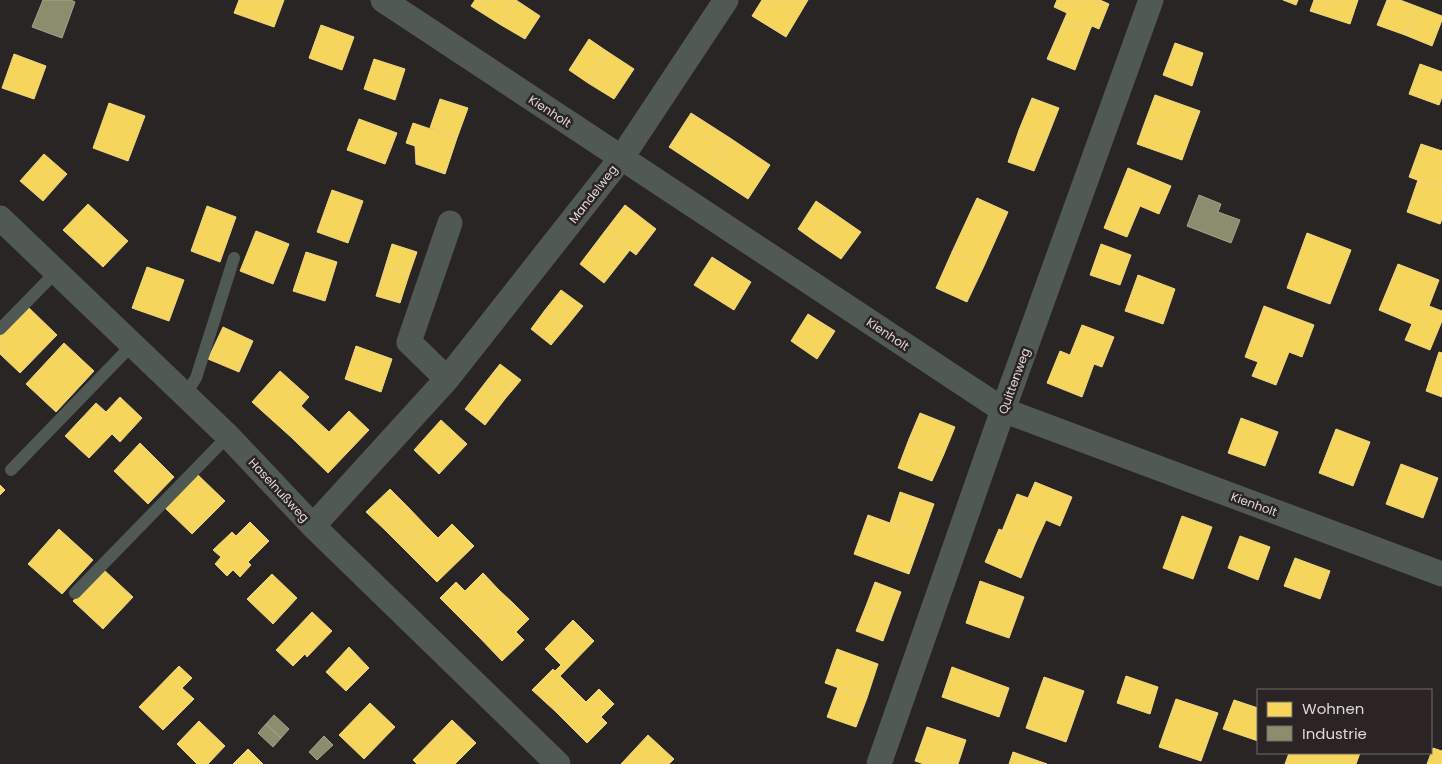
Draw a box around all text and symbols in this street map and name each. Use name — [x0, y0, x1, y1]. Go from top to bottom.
street label: Kienholt — [525, 91, 575, 131]
street label: Mandelweg — [565, 161, 621, 227]
street label: Kienholt — [863, 314, 913, 354]
street label: Quittenweg — [994, 346, 1034, 416]
street label: Haselnußweg — [245, 454, 313, 526]
street label: Kienholt — [1229, 488, 1279, 520]
legend — [1257, 689, 1432, 754]
text: Wohnen — [1302, 698, 1364, 719]
text: Industrie — [1302, 723, 1367, 744]

